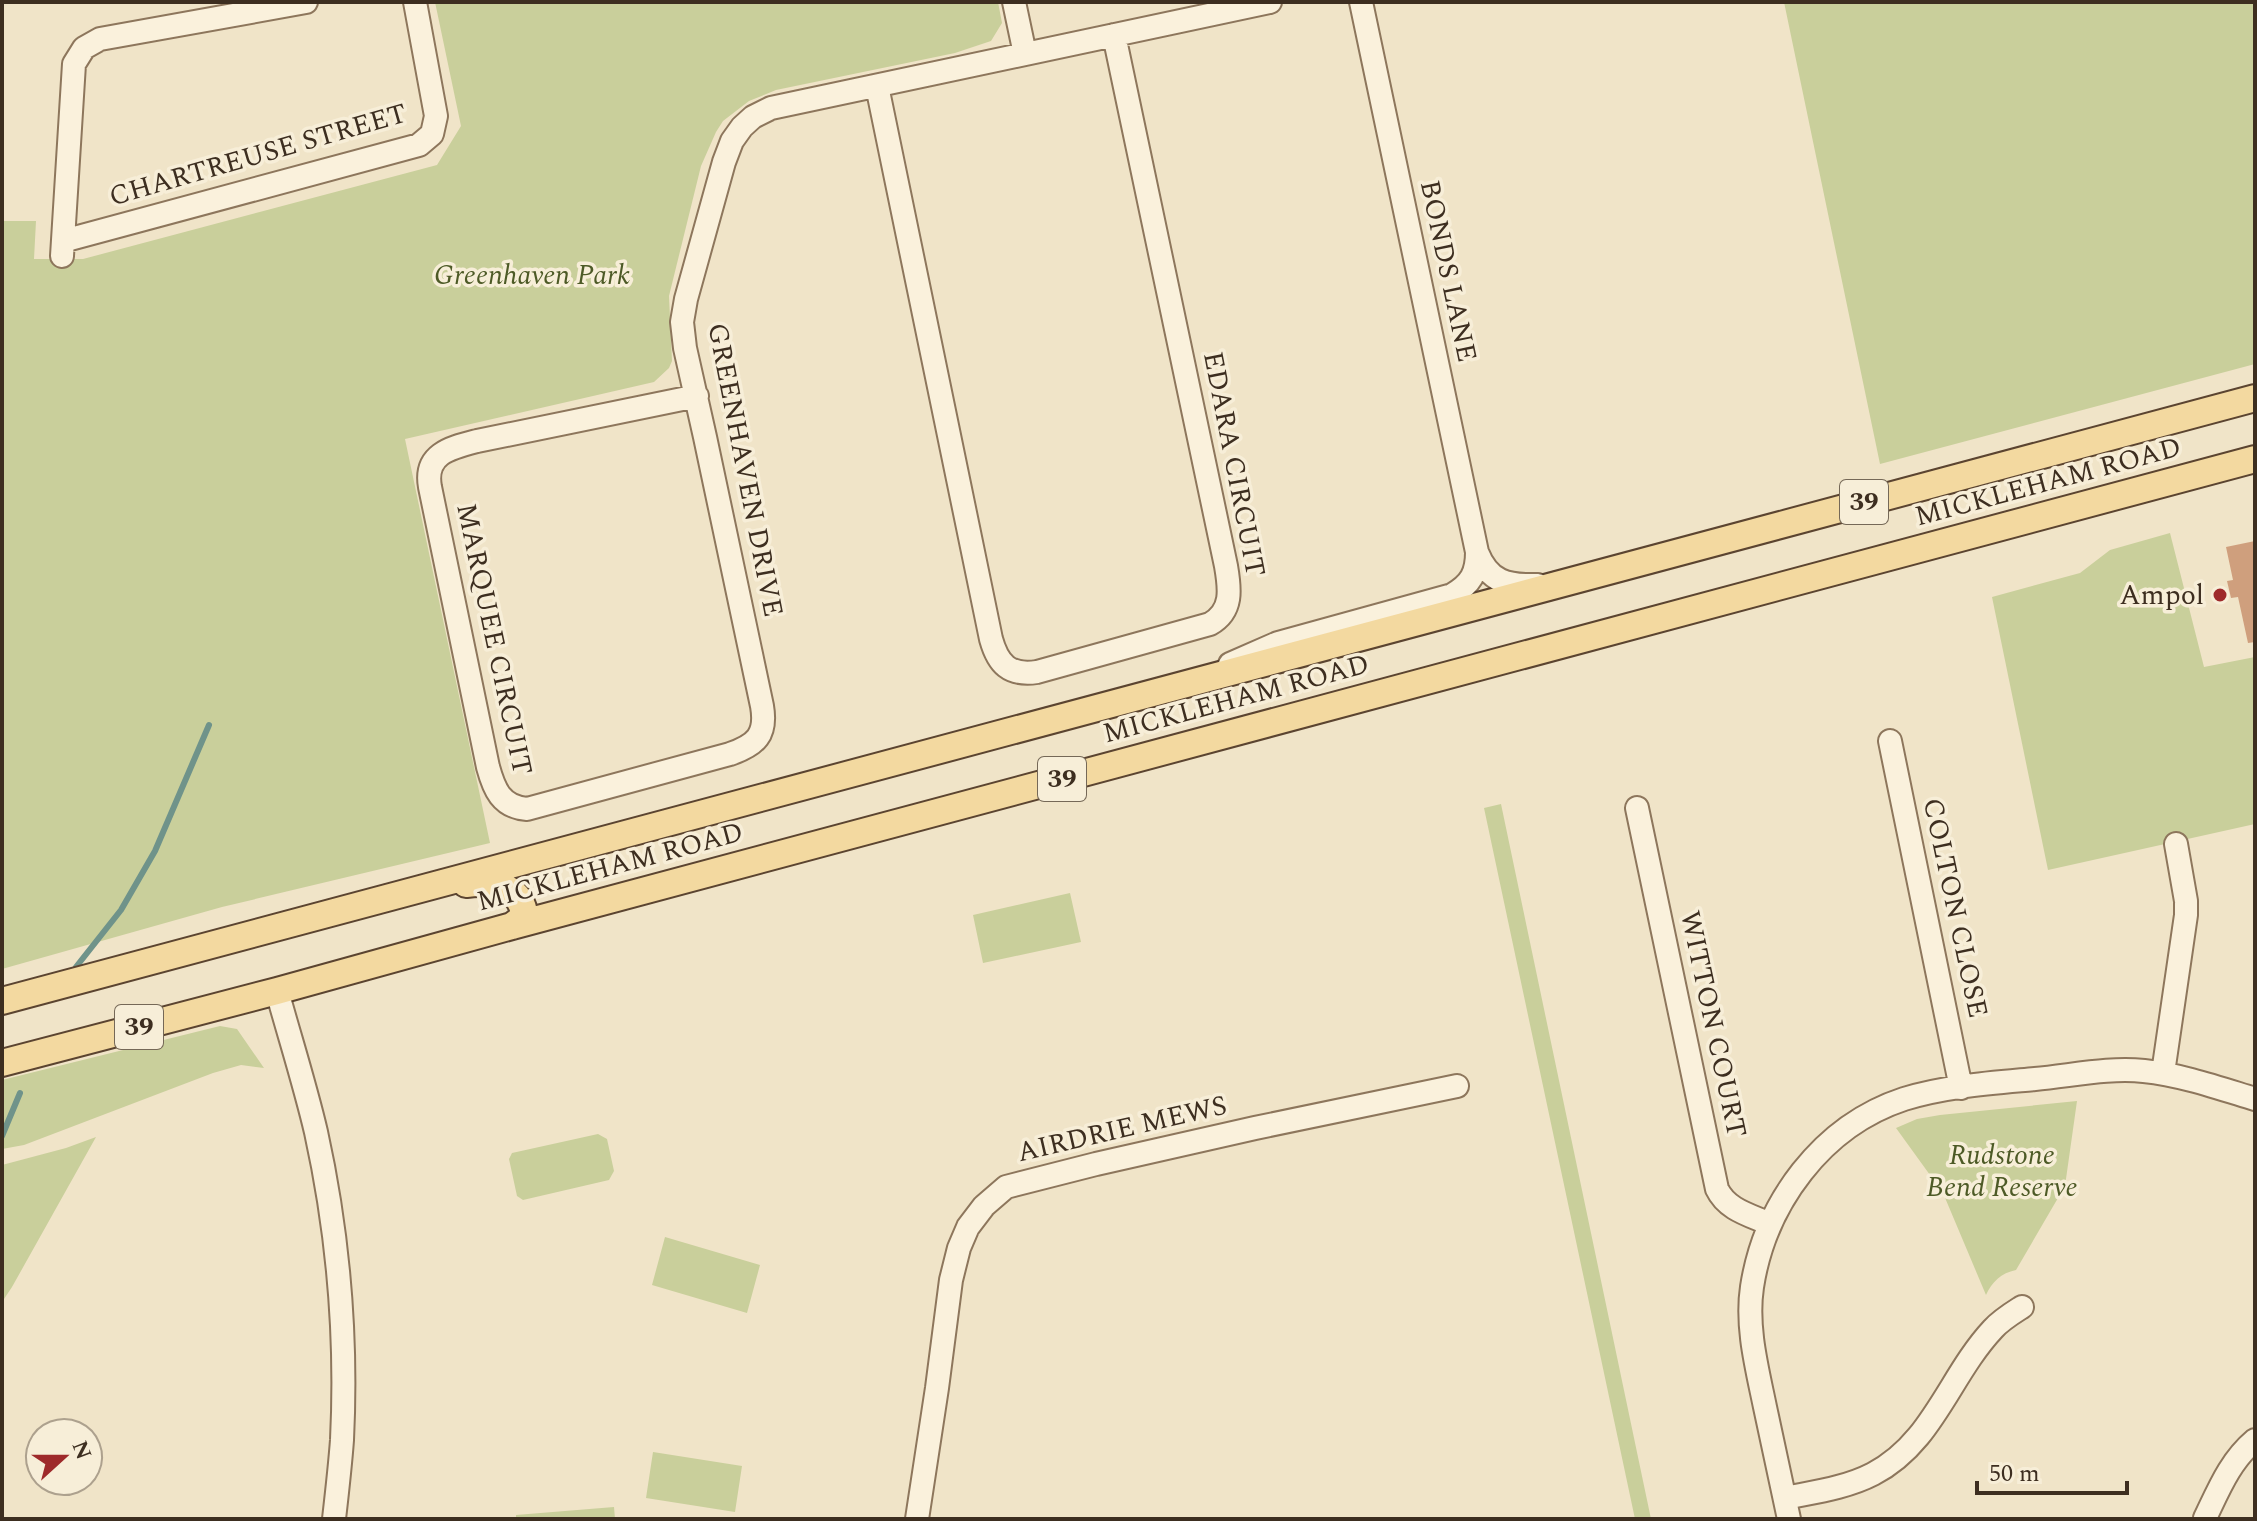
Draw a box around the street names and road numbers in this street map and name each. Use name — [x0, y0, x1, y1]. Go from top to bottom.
street label: CHARTREUSE STREET — [104, 92, 412, 218]
street label: BONDS LANE — [1408, 176, 1488, 366]
street label: GREENHAVEN DRIVE — [695, 319, 795, 621]
street label: EDARA CIRCUIT — [1191, 348, 1277, 580]
street label: MICKLEHAM ROAD — [1910, 426, 2186, 538]
road number: 39 — [1840, 480, 1888, 524]
street label: MARQUEE CIRCUIT — [444, 499, 544, 779]
street label: MICKLEHAM ROAD — [1098, 643, 1374, 755]
road number: 39 — [1038, 757, 1086, 801]
street label: COLTON CLOSE — [1911, 794, 1999, 1022]
street label: MICKLEHAM ROAD — [472, 811, 748, 923]
street label: WITTON COURT — [1668, 907, 1758, 1141]
road number: 39 — [115, 1005, 163, 1049]
street label: AIRDRIE MEWS — [1013, 1084, 1231, 1174]

